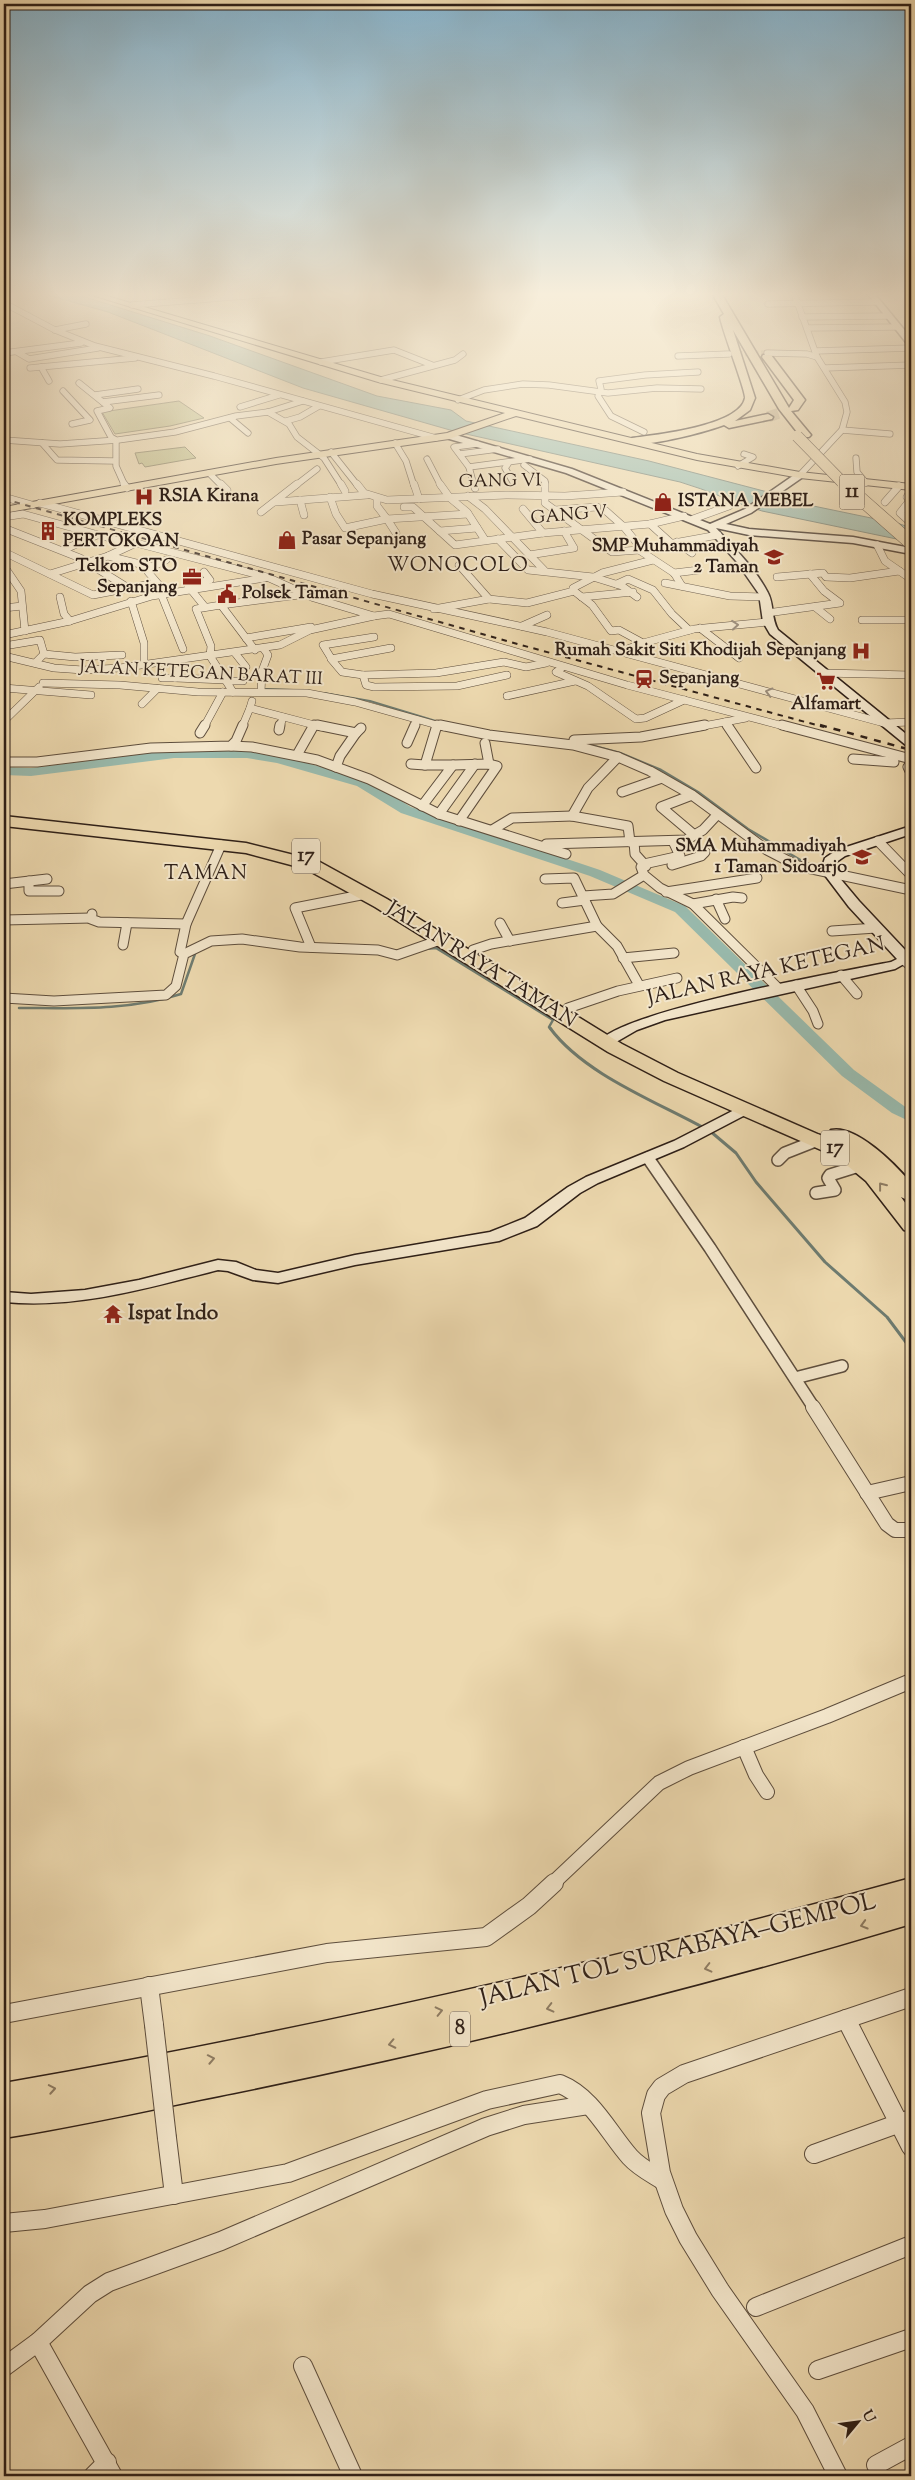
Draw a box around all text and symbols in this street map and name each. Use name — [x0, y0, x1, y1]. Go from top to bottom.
street label: GANG VI — [458, 468, 542, 496]
road number: 11 — [840, 474, 864, 510]
place label: RSIA Kirana — [159, 484, 259, 510]
hospital icon: RSIA Kirana — [133, 486, 155, 508]
place label: ISTANA MEBEL — [678, 489, 814, 515]
shop icon: ISTANA MEBEL — [652, 491, 674, 513]
street label: GANG V — [530, 500, 609, 532]
place label: KOMPLEKS PERTOKOAN — [63, 508, 180, 555]
building icon: KOMPLEKS PERTOKOAN — [37, 520, 59, 542]
place label: Pasar Sepanjang — [302, 527, 426, 553]
shop icon: Pasar Sepanjang — [276, 529, 298, 551]
place label: SMP Muhammadiyah 2 Taman — [592, 534, 759, 581]
school or university icon: SMP Muhammadiyah 2 Taman — [763, 546, 785, 568]
district label: WONOCOLO — [387, 552, 529, 581]
place label: Telkom STO Sepanjang — [76, 554, 177, 601]
office icon: Telkom STO Sepanjang — [181, 566, 203, 588]
place label: Polsek Taman — [242, 581, 349, 607]
public building icon: Polsek Taman — [216, 583, 238, 605]
one-way arrow — [732, 620, 740, 631]
place label: Rumah Sakit Siti Khodijah Sepanjang — [555, 638, 846, 664]
hospital icon: Rumah Sakit Siti Khodijah Sepanjang — [850, 640, 872, 662]
street label: JALAN KETEGAN BARAT III — [77, 655, 324, 693]
place label: Sepanjang — [659, 666, 739, 692]
station icon: Sepanjang — [633, 668, 655, 690]
supermarket icon: Alfamart — [815, 670, 837, 692]
one-way arrow — [765, 687, 774, 698]
place label: Alfamart — [791, 692, 862, 718]
place label: SMA Muhammadiyah 1 Taman Sidoarjo — [675, 834, 847, 881]
road number: 17 — [292, 838, 320, 874]
school or university icon: SMA Muhammadiyah 1 Taman Sidoarjo — [851, 846, 873, 868]
district label: TAMAN — [164, 860, 248, 889]
street label: JALAN RAYA TAMAN — [379, 894, 582, 1036]
street label: JALAN RAYA KETEGAN — [643, 930, 888, 1014]
road number: 17 — [821, 1130, 849, 1166]
one-way arrow — [880, 1183, 888, 1192]
place label: Ispat Indo — [128, 1299, 219, 1329]
temple icon: Ispat Indo — [102, 1303, 124, 1325]
street label: JALAN TOL SURABAYA–GEMPOL — [474, 1884, 880, 2018]
one-way arrow — [861, 1919, 869, 1929]
one-way arrow — [703, 1962, 712, 1973]
one-way arrow — [547, 2003, 555, 2013]
one-way arrow — [434, 2006, 443, 2017]
road number: 8 — [450, 2012, 470, 2046]
one-way arrow — [388, 2039, 396, 2049]
one-way arrow — [207, 2054, 216, 2065]
one-way arrow — [47, 2085, 56, 2095]
north arrow — [832, 2398, 882, 2448]
text: U — [856, 2407, 879, 2427]

